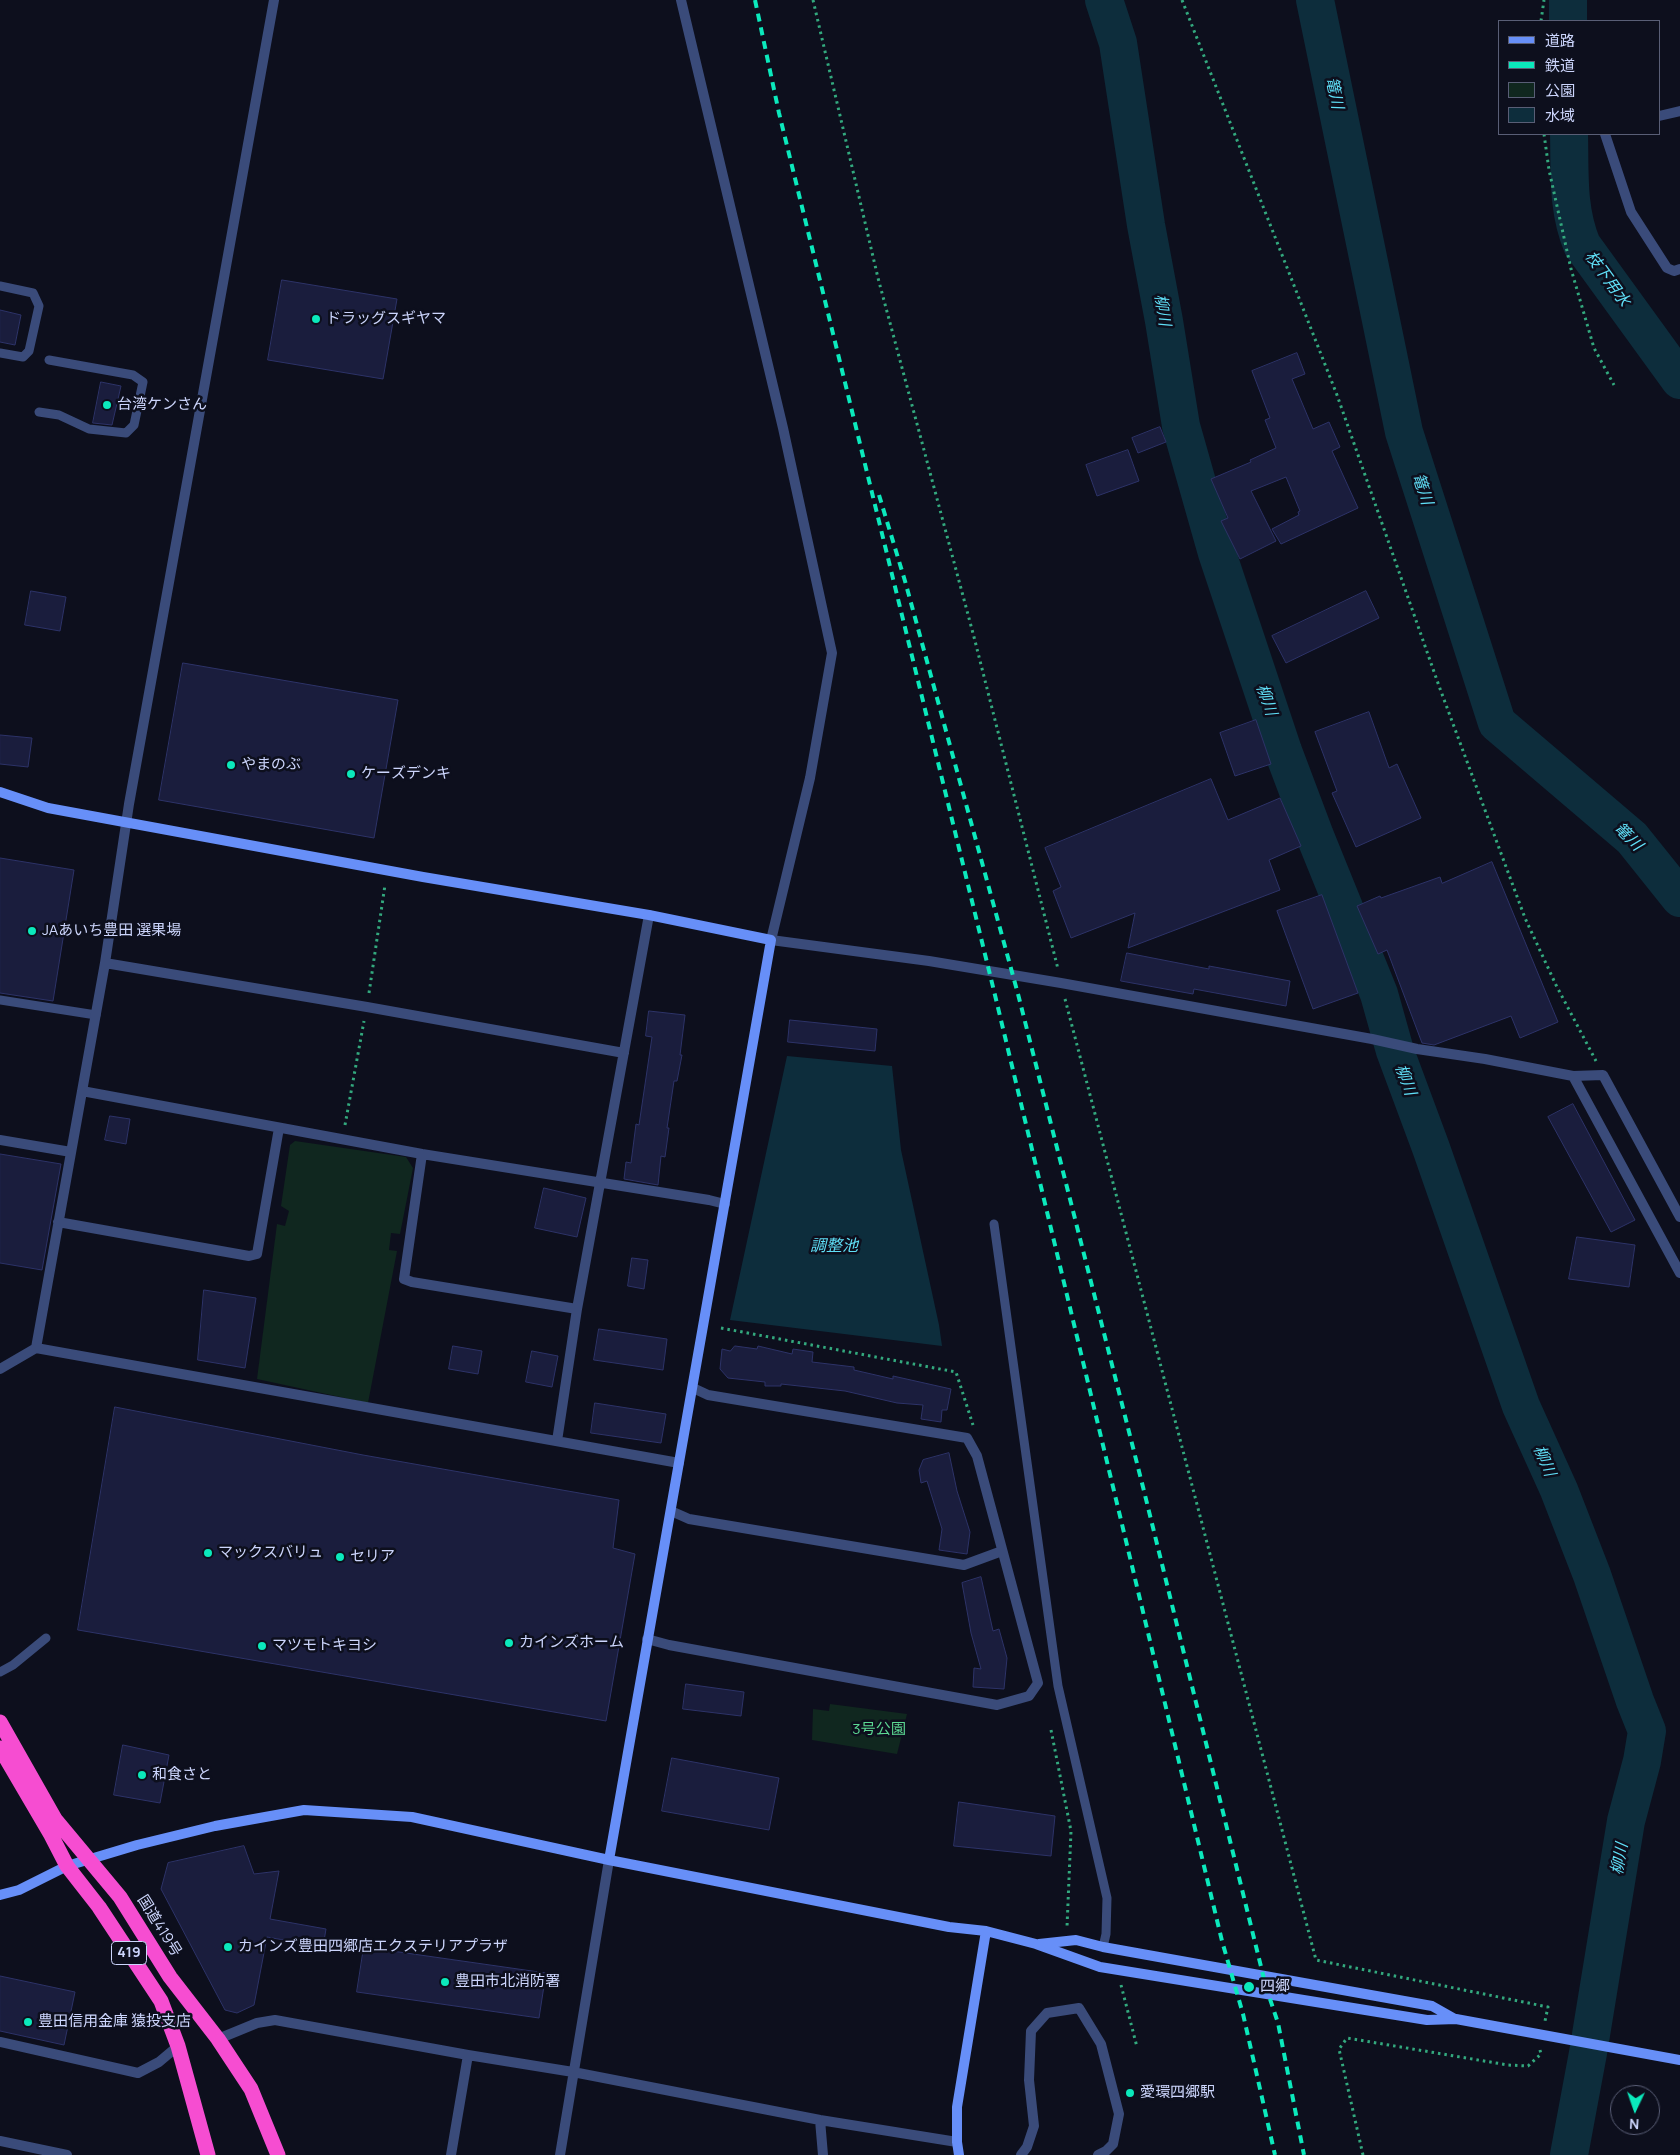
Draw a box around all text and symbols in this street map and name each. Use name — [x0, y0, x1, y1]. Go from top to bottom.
legend — [1498, 20, 1660, 135]
text: 道路 — [1545, 30, 1575, 51]
text: 鉄道 — [1545, 55, 1575, 76]
water label: 篭川 — [1321, 75, 1347, 111]
text: 公園 — [1545, 80, 1575, 101]
text: 水域 — [1545, 105, 1575, 126]
water label: 枝下用水 — [1580, 247, 1634, 311]
water label: 柳川 — [1150, 293, 1174, 327]
place label: ドラッグスギヤマ — [326, 310, 446, 328]
marker: ドラッグスギヤマ — [310, 313, 322, 325]
place label: 台湾ケンさん — [117, 396, 207, 414]
marker: 台湾ケンさん — [101, 399, 113, 411]
water label: 篭川 — [1408, 471, 1436, 507]
water label: 柳川 — [1252, 682, 1280, 718]
place label: やまのぶ — [241, 756, 301, 774]
marker: やまのぶ — [225, 759, 237, 771]
place label: ケーズデンキ — [361, 765, 451, 783]
marker: ケーズデンキ — [345, 768, 357, 780]
water label: 篭川 — [1610, 819, 1646, 855]
place label: JAあいち豊田 選果場 — [42, 922, 181, 940]
marker: JAあいち豊田 選果場 — [26, 925, 38, 937]
water label: 柳川 — [1391, 1062, 1419, 1098]
water label: 調整池 — [810, 1237, 858, 1257]
water label: 柳川 — [1529, 1443, 1559, 1479]
place label: マックスバリュ — [218, 1544, 323, 1562]
marker: マックスバリュ — [202, 1547, 214, 1559]
place label: セリア — [350, 1548, 395, 1566]
marker: セリア — [334, 1551, 346, 1563]
place label: カインズホーム — [519, 1634, 624, 1652]
place label: マツモトキヨシ — [272, 1637, 377, 1655]
marker: カインズホーム — [503, 1637, 515, 1649]
marker: マツモトキヨシ — [256, 1640, 268, 1652]
park label: 3号公園 — [852, 1721, 906, 1739]
place label: 和食さと — [152, 1766, 212, 1784]
marker: 和食さと — [136, 1769, 148, 1781]
water label: 柳川 — [1608, 1842, 1632, 1876]
street label: 国道419号 — [133, 1892, 185, 1960]
place label: カインズ豊田四郷店エクステリアプラザ — [238, 1938, 508, 1956]
marker: カインズ豊田四郷店エクステリアプラザ — [222, 1941, 234, 1953]
road number: 419 — [112, 1942, 146, 1965]
place label: 豊田市北消防署 — [455, 1973, 560, 1991]
marker: 豊田市北消防署 — [439, 1976, 451, 1988]
place label: 四郷 — [1260, 1978, 1290, 1996]
marker: 四郷 — [1242, 1980, 1256, 1994]
place label: 豊田信用金庫 猿投支店 — [38, 2013, 191, 2031]
marker: 豊田信用金庫 猿投支店 — [22, 2016, 34, 2028]
place label: 愛環四郷駅 — [1140, 2084, 1215, 2102]
north arrow — [1610, 2085, 1660, 2135]
marker: 愛環四郷駅 — [1124, 2087, 1136, 2099]
text: N — [1629, 2115, 1640, 2134]

